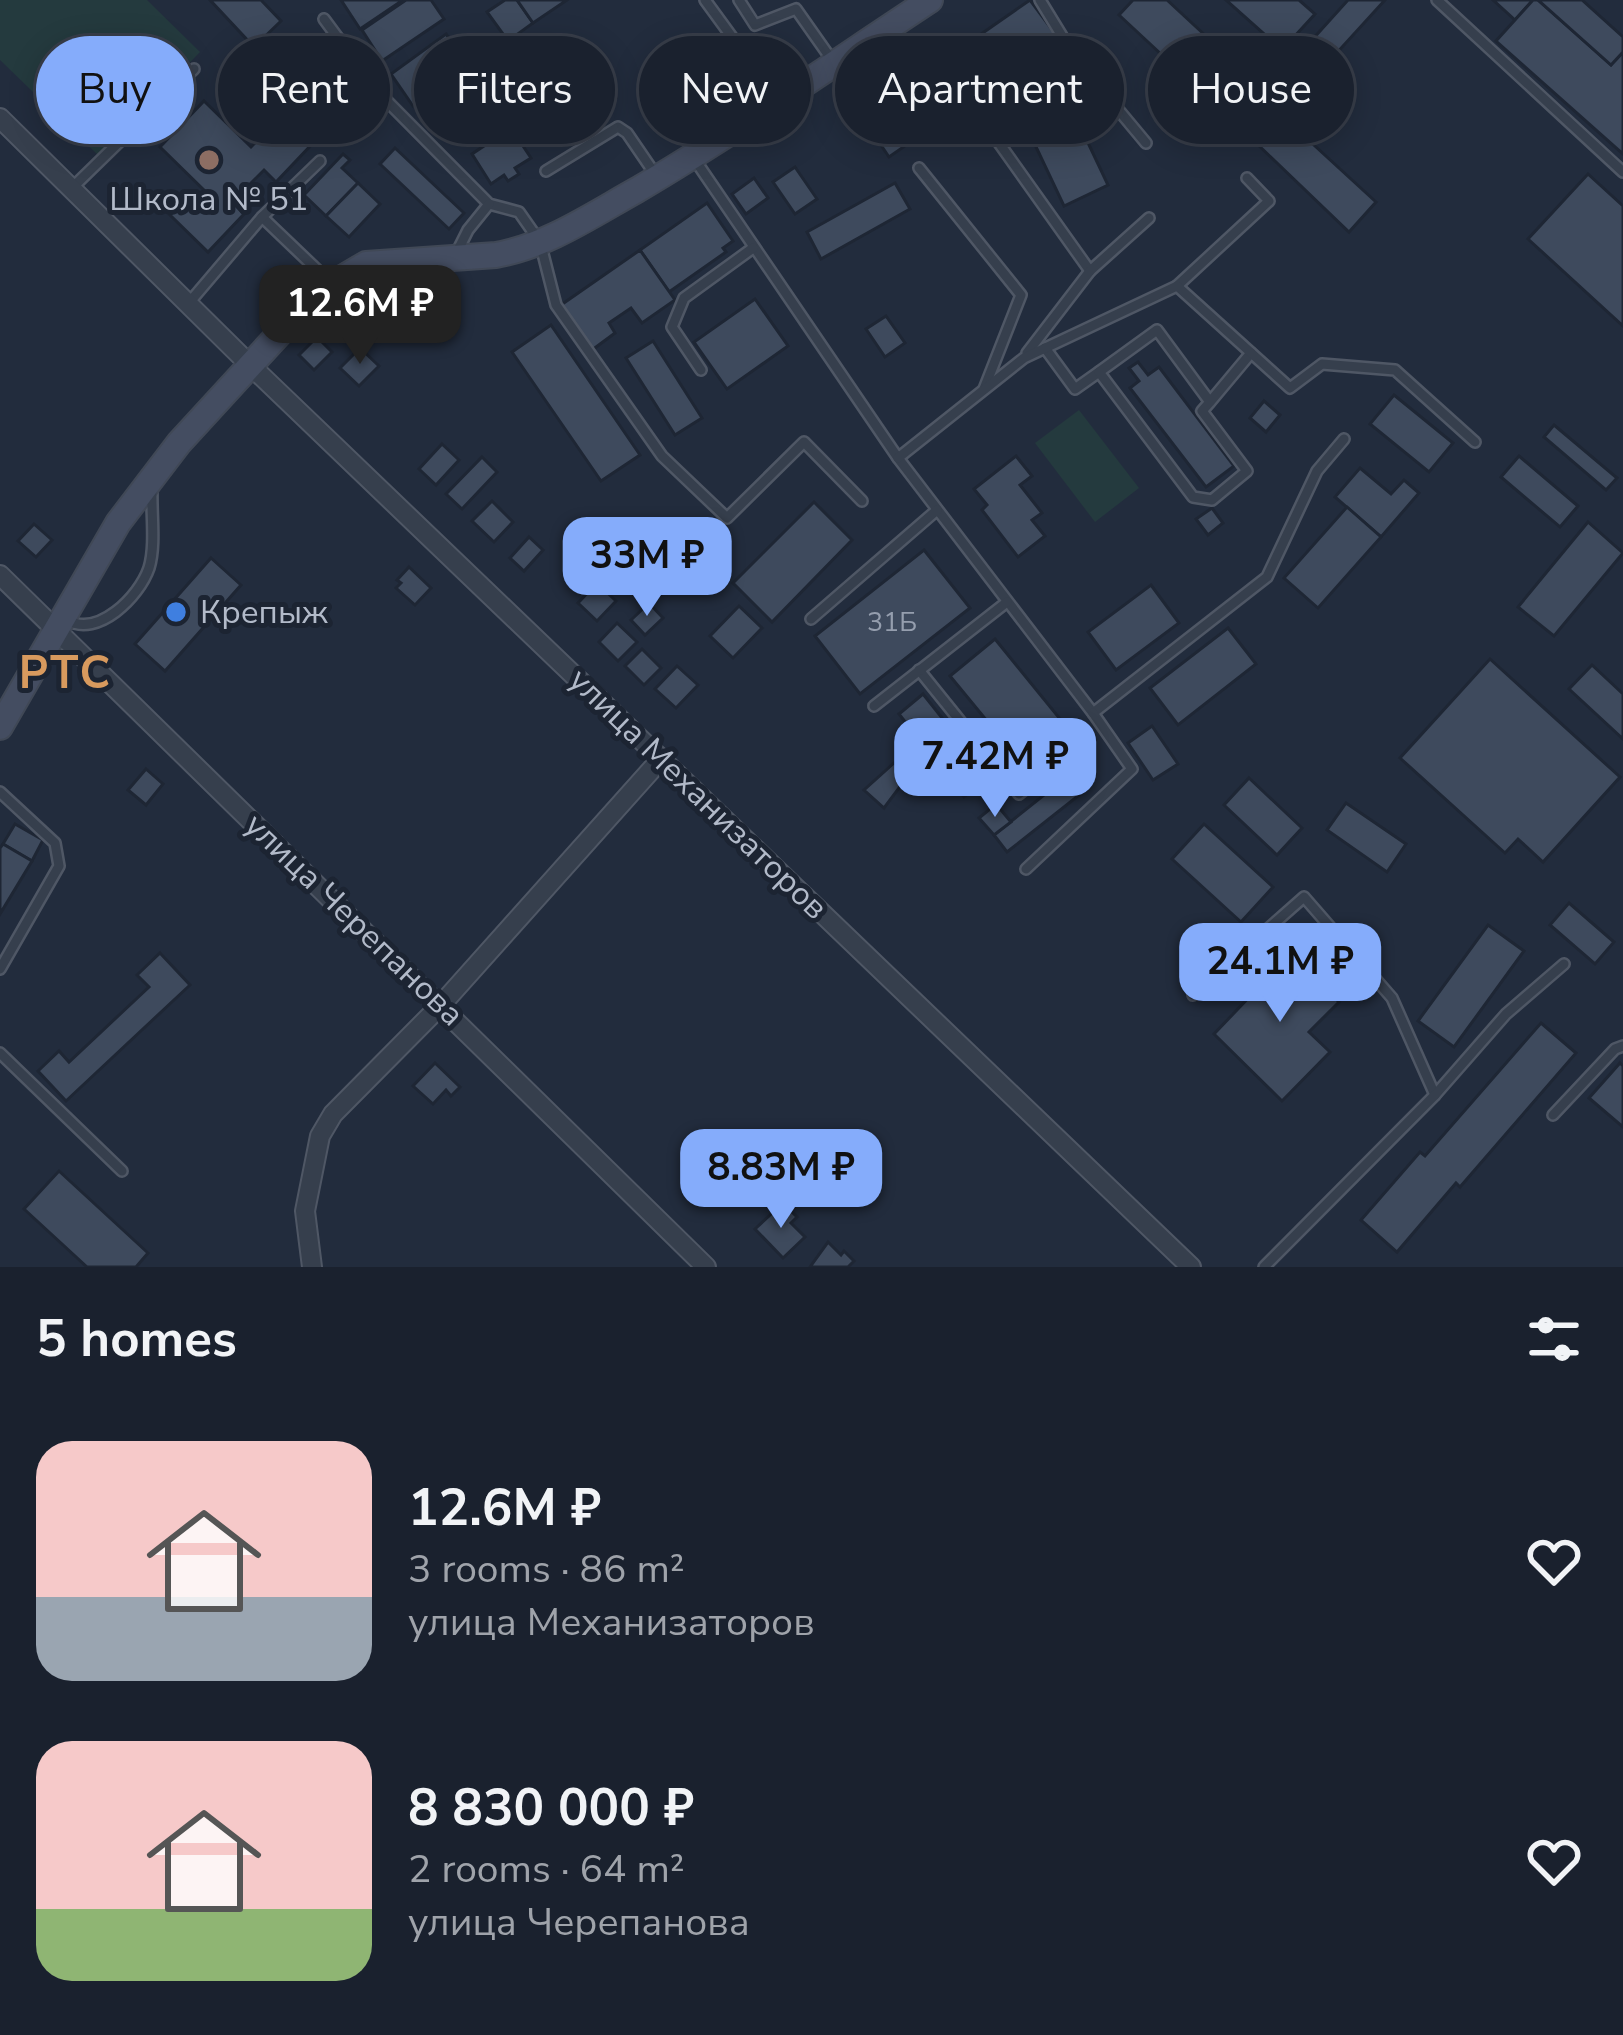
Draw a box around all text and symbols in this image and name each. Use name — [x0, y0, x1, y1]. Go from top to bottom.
chip: Buy — [36, 36, 194, 144]
chip: Rent — [218, 36, 390, 144]
chip: Filters — [414, 36, 615, 144]
chip: New — [639, 36, 811, 144]
chip: Apartment — [835, 36, 1124, 144]
chip: House — [1148, 36, 1354, 144]
marker: Школа № 51 — [196, 147, 222, 173]
place label: Школа № 51 — [109, 177, 309, 222]
pin: 12.6M ₽ — [249, 265, 471, 367]
text: 12.6M ₽ — [286, 277, 434, 330]
pin: 33M ₽ — [563, 517, 731, 619]
text: 33M ₽ — [590, 529, 704, 582]
place label: Крепыж — [200, 590, 328, 635]
marker: Крепыж — [163, 599, 189, 625]
house number: 31Б — [867, 604, 917, 641]
district label: РТС — [19, 643, 113, 704]
street label: улица Механизаторов — [559, 658, 837, 930]
pin: 7.42M ₽ — [884, 718, 1106, 820]
text: 7.42M ₽ — [921, 730, 1069, 783]
street label: улица Черепанова — [234, 803, 474, 1037]
pin: 24.1M ₽ — [1169, 923, 1391, 1025]
text: 24.1M ₽ — [1206, 935, 1354, 988]
pin: 8.83M ₽ — [670, 1129, 892, 1231]
text: 8.83M ₽ — [707, 1141, 855, 1194]
text: 5 homes — [36, 1304, 237, 1374]
icon: filters — [1521, 1306, 1587, 1372]
text: 12.6M ₽ — [408, 1473, 601, 1543]
icon: home — [132, 1489, 276, 1633]
icon: heart — [1521, 1528, 1587, 1594]
text: 3 rooms · 86 m² — [408, 1543, 685, 1596]
text: улица Механизаторов — [408, 1596, 815, 1649]
text: 8 830 000 ₽ — [408, 1773, 694, 1843]
icon: home — [132, 1789, 276, 1933]
icon: heart — [1521, 1828, 1587, 1894]
text: 2 rooms · 64 m² — [408, 1843, 685, 1896]
text: улица Черепанова — [408, 1896, 750, 1949]

